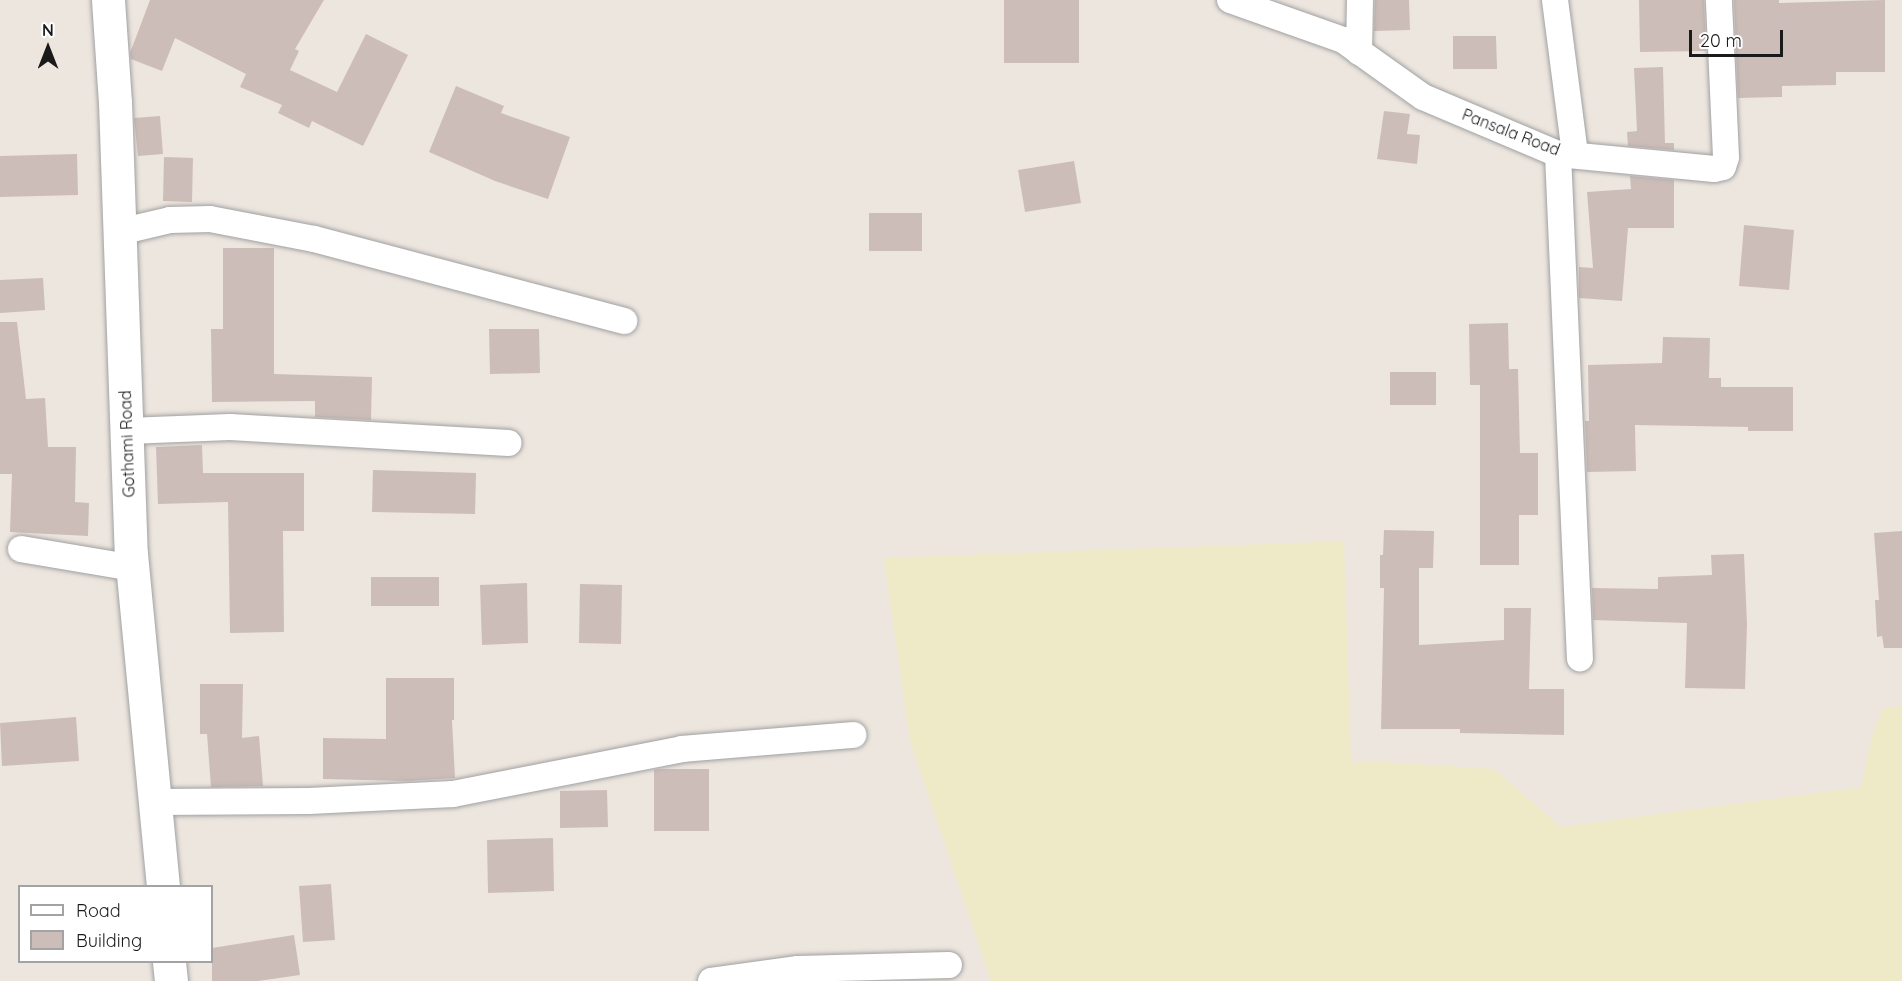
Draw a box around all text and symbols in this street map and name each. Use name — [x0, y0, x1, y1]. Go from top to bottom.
north arrow — [18, 18, 78, 78]
scale bar — [1692, 18, 1786, 56]
text: N — [42, 20, 54, 40]
text: 20 m — [1700, 29, 1742, 52]
street label: Pansala Road — [1459, 105, 1563, 159]
street label: Gothami Road — [116, 390, 138, 498]
legend — [18, 885, 213, 963]
text: Road — [76, 899, 121, 922]
text: Building — [76, 929, 142, 952]

